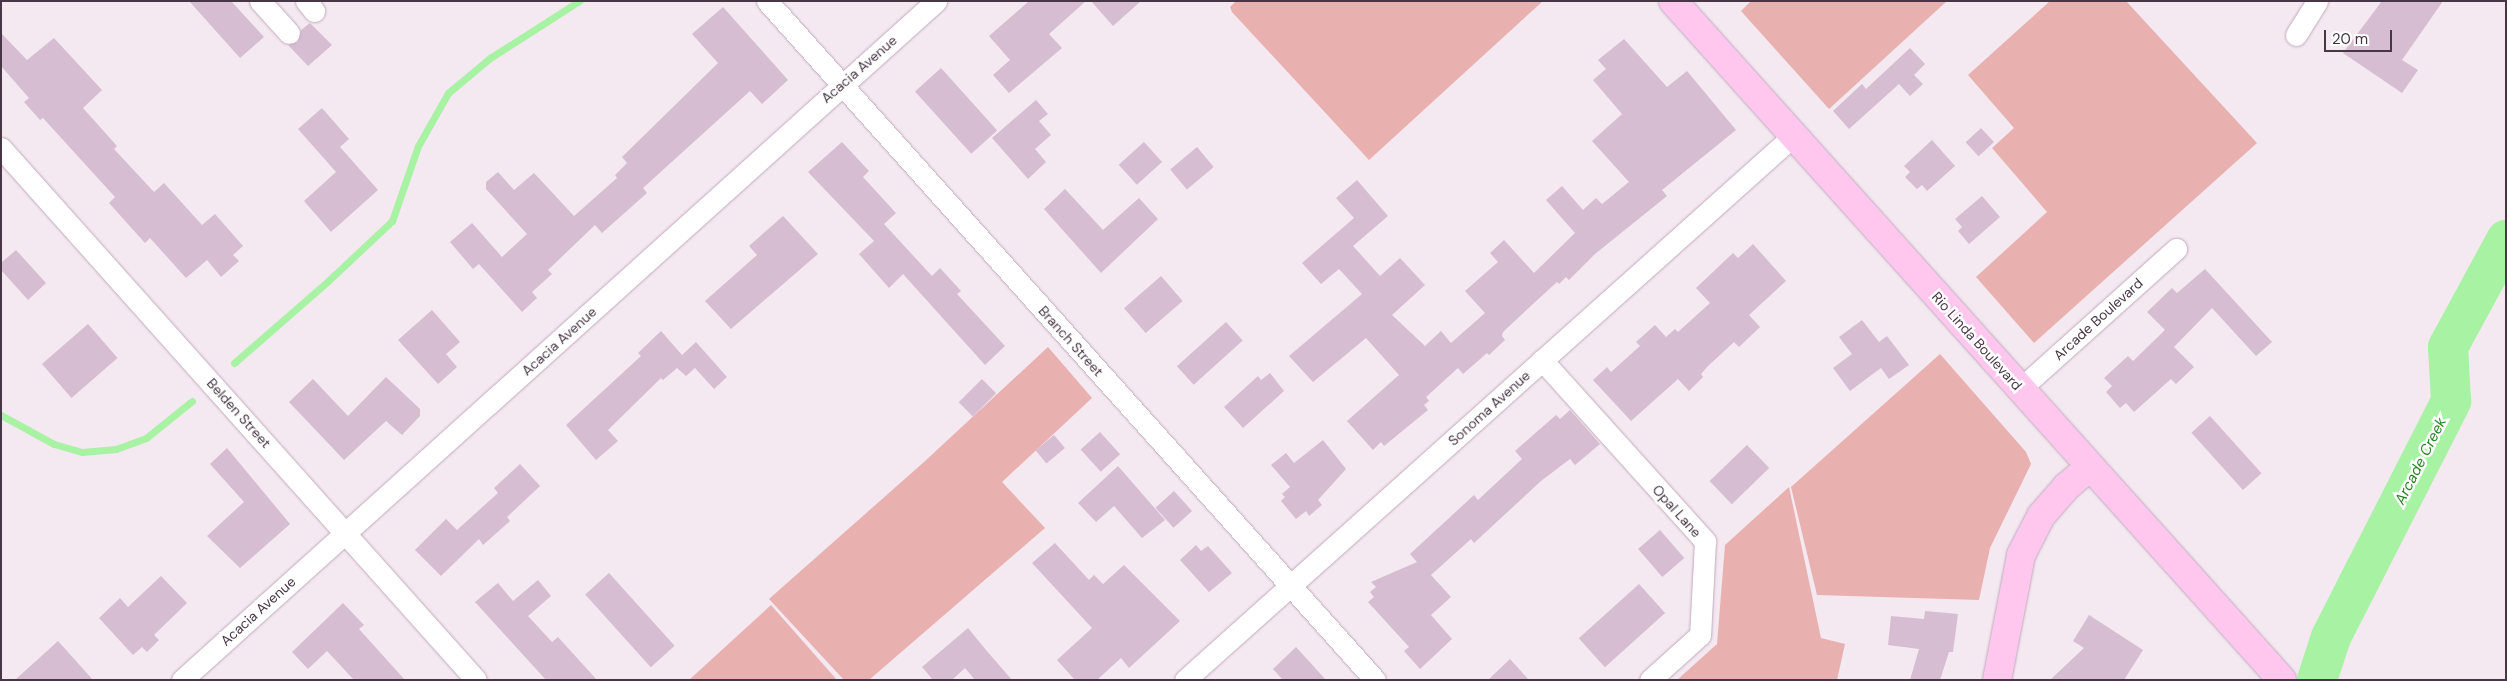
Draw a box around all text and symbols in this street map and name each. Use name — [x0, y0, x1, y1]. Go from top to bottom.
scale bar — [2327, 20, 2394, 52]
text: 20 m — [2332, 29, 2368, 49]
street label: Acacia Avenue — [818, 32, 900, 106]
street label: Arcade Boulevard — [2050, 275, 2146, 363]
street label: Rio Linda Boulevard — [1928, 288, 2026, 394]
street label: Branch Street — [1035, 302, 1107, 380]
street label: Acacia Avenue — [518, 303, 600, 379]
street label: Sonoma Avenue — [1445, 367, 1533, 449]
street label: Belden Street — [203, 375, 275, 451]
water label: Arcade Creek — [2391, 414, 2451, 508]
street label: Opal Lane — [1649, 481, 1705, 541]
street label: Acacia Avenue — [217, 573, 299, 649]

